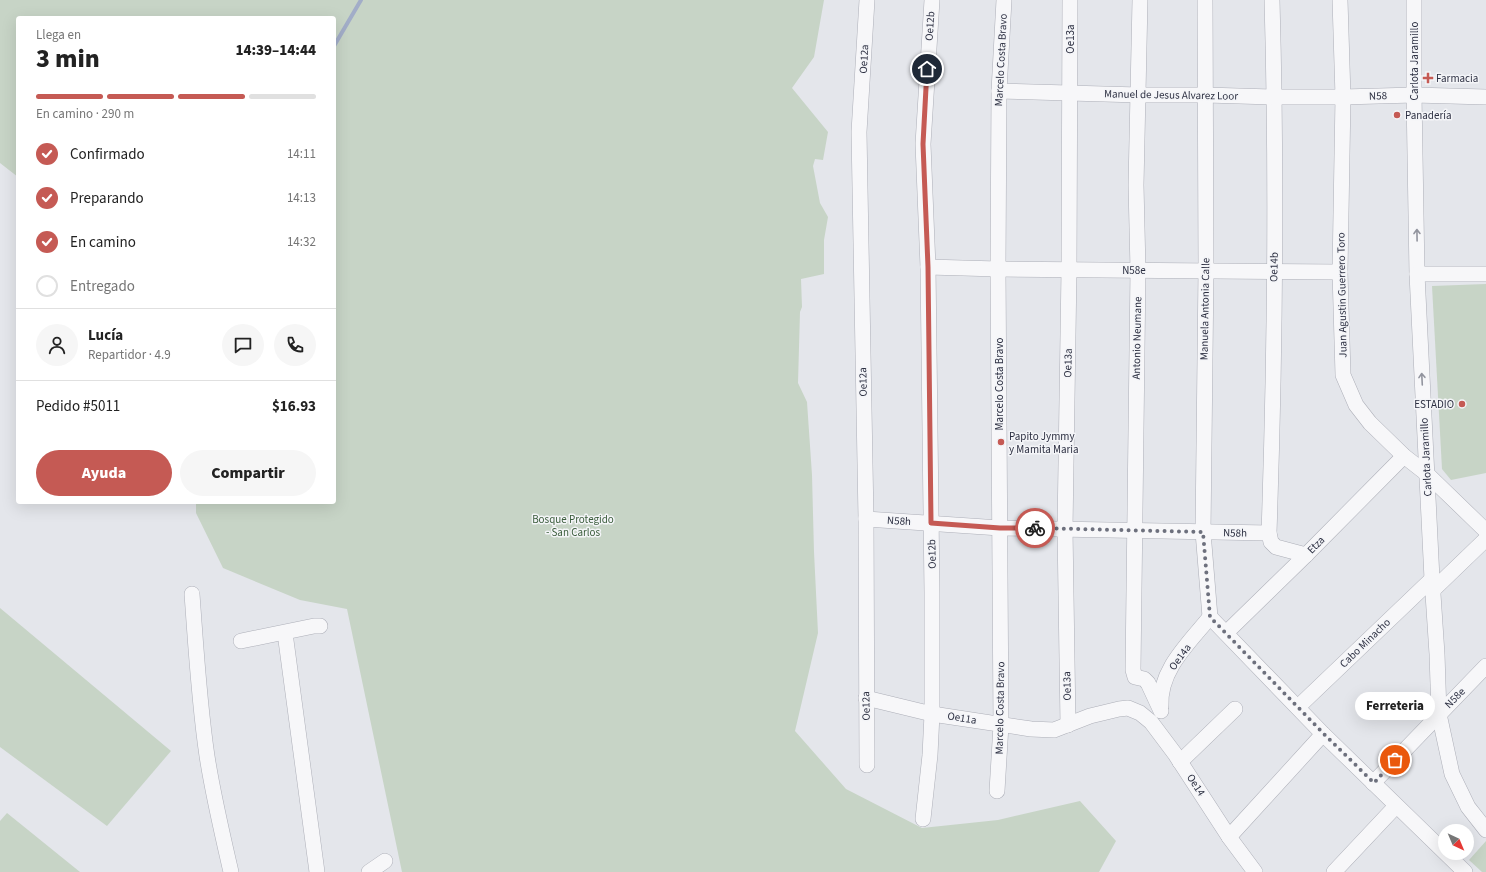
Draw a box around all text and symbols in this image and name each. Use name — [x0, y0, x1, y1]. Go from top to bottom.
street label: Oe12b — [921, 11, 939, 41]
street label: Marcelo Costa Bravo — [991, 13, 1011, 107]
street label: Carlota Jaramillo — [1407, 22, 1422, 100]
street label: Oe13a — [1063, 24, 1078, 54]
text: Llega en — [36, 26, 81, 44]
text: 3 min — [36, 40, 100, 77]
text: 14:39–14:44 — [235, 40, 316, 61]
street label: Oe12a — [856, 44, 872, 74]
pin — [910, 52, 944, 86]
icon: home — [916, 58, 938, 80]
place label: Farmacia — [1436, 71, 1478, 86]
marker: Farmacia — [1423, 73, 1433, 83]
street label: Manuel de Jesus Alvarez Loor — [1104, 86, 1238, 104]
street label: N58 — [1369, 88, 1388, 104]
text: En camino · 290 m — [36, 105, 134, 123]
place label: Panadería — [1405, 108, 1452, 123]
marker: Panadería — [1392, 110, 1402, 120]
icon: check — [36, 143, 58, 165]
text: Confirmado — [70, 144, 145, 165]
text: 14:11 — [287, 145, 316, 163]
icon: check — [36, 187, 58, 209]
text: Preparando — [70, 188, 144, 209]
text: 14:13 — [287, 189, 316, 207]
one-way arrow — [1413, 229, 1420, 242]
icon: check — [36, 231, 58, 253]
text: En camino — [70, 232, 136, 253]
street label: Juan Agustin Guerrero Toro — [1333, 232, 1351, 358]
text: 14:32 — [287, 233, 316, 251]
street label: Oe14b — [1266, 252, 1282, 282]
street label: Manuela Antonia Calle — [1197, 257, 1213, 360]
street label: N58e — [1122, 263, 1146, 278]
text: Entregado — [70, 276, 135, 297]
street label: Antonio Neumane — [1129, 296, 1145, 380]
button: person — [36, 324, 78, 366]
button: chat — [222, 324, 264, 366]
button: phone — [274, 324, 316, 366]
text: Lucía — [88, 325, 123, 346]
street label: Marcelo Costa Bravo — [992, 338, 1007, 430]
text: Repartidor · 4.9 — [88, 346, 171, 364]
street label: Oe13a — [1060, 348, 1076, 378]
street label: Oe12a — [855, 367, 871, 397]
one-way arrow — [1419, 373, 1426, 386]
text: Pedido #5011 — [36, 396, 120, 417]
text: $16.93 — [272, 396, 316, 417]
place label: ESTADIO — [1414, 397, 1454, 412]
marker: ESTADIO — [1457, 399, 1467, 409]
street label: Carlota Jaramillo — [1416, 417, 1436, 497]
place label: Papito Jymmy y Mamita Maria — [1009, 429, 1079, 457]
marker: Papito Jymmy y Mamita Maria — [996, 437, 1006, 447]
button: Ayuda — [36, 450, 172, 496]
button: Compartir — [180, 450, 316, 496]
courier — [1015, 508, 1055, 548]
park label: Bosque Protegido - San Carlos — [532, 512, 614, 540]
street label: N58h — [887, 513, 911, 529]
icon: bike — [1024, 517, 1046, 539]
street label: N58h — [1223, 525, 1247, 541]
street label: Etza — [1304, 533, 1328, 557]
street label: Oe12b — [924, 539, 940, 569]
street label: Cabo Minacho — [1336, 615, 1394, 671]
street label: Oe14a — [1165, 641, 1195, 673]
street label: Marcelo Costa Bravo — [992, 661, 1008, 755]
street label: Oe13a — [1059, 671, 1075, 701]
street label: N58e — [1441, 684, 1469, 712]
street label: Oe12a — [858, 691, 874, 721]
callout: Ferreteria — [1355, 692, 1435, 720]
text: Ferreteria — [1366, 697, 1424, 715]
street label: Oe11a — [946, 708, 978, 728]
pin — [1378, 743, 1412, 777]
icon: bag — [1384, 749, 1406, 771]
street label: Oe14 — [1183, 771, 1209, 799]
north arrow — [1438, 824, 1474, 860]
map controls — [1438, 824, 1474, 860]

